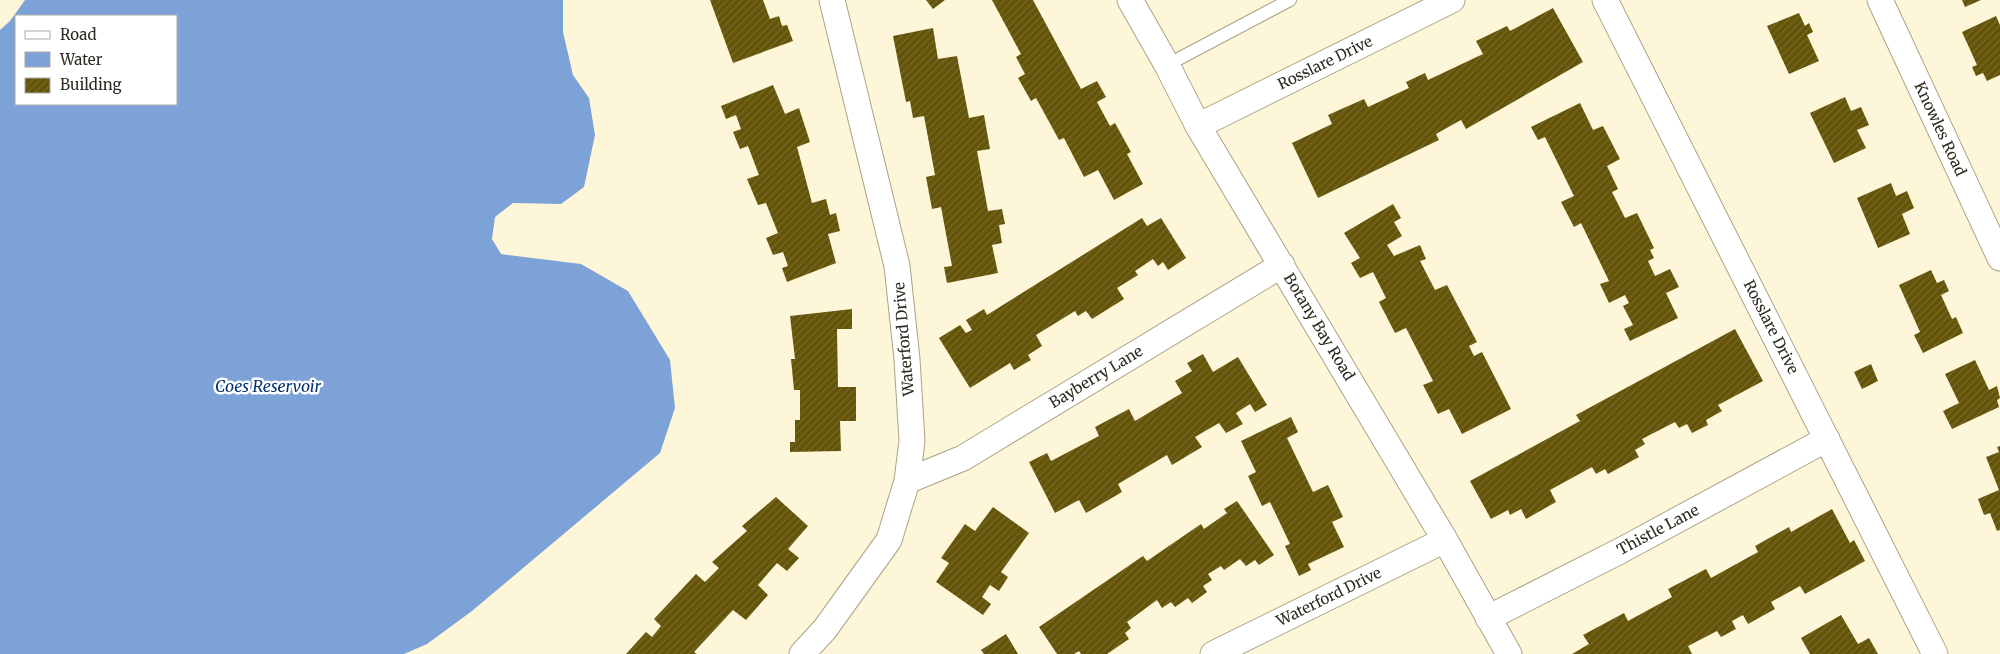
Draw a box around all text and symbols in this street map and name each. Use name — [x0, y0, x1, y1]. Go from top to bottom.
legend — [15, 15, 178, 105]
text: Road — [60, 25, 96, 44]
street label: Rosslare Drive — [1274, 31, 1375, 94]
text: Water — [59, 50, 103, 69]
text: Building — [60, 75, 122, 94]
street label: Knowles Road — [1910, 79, 1971, 179]
street label: Botany Bay Road — [1280, 270, 1359, 384]
street label: Rosslare Drive — [1740, 277, 1803, 377]
street label: Waterford Drive — [889, 281, 918, 398]
street label: Bayberry Lane — [1046, 341, 1146, 412]
water label: Coes Reservoir — [215, 376, 321, 396]
street label: Thistle Lane — [1614, 500, 1702, 559]
street label: Waterford Drive — [1272, 563, 1384, 631]

